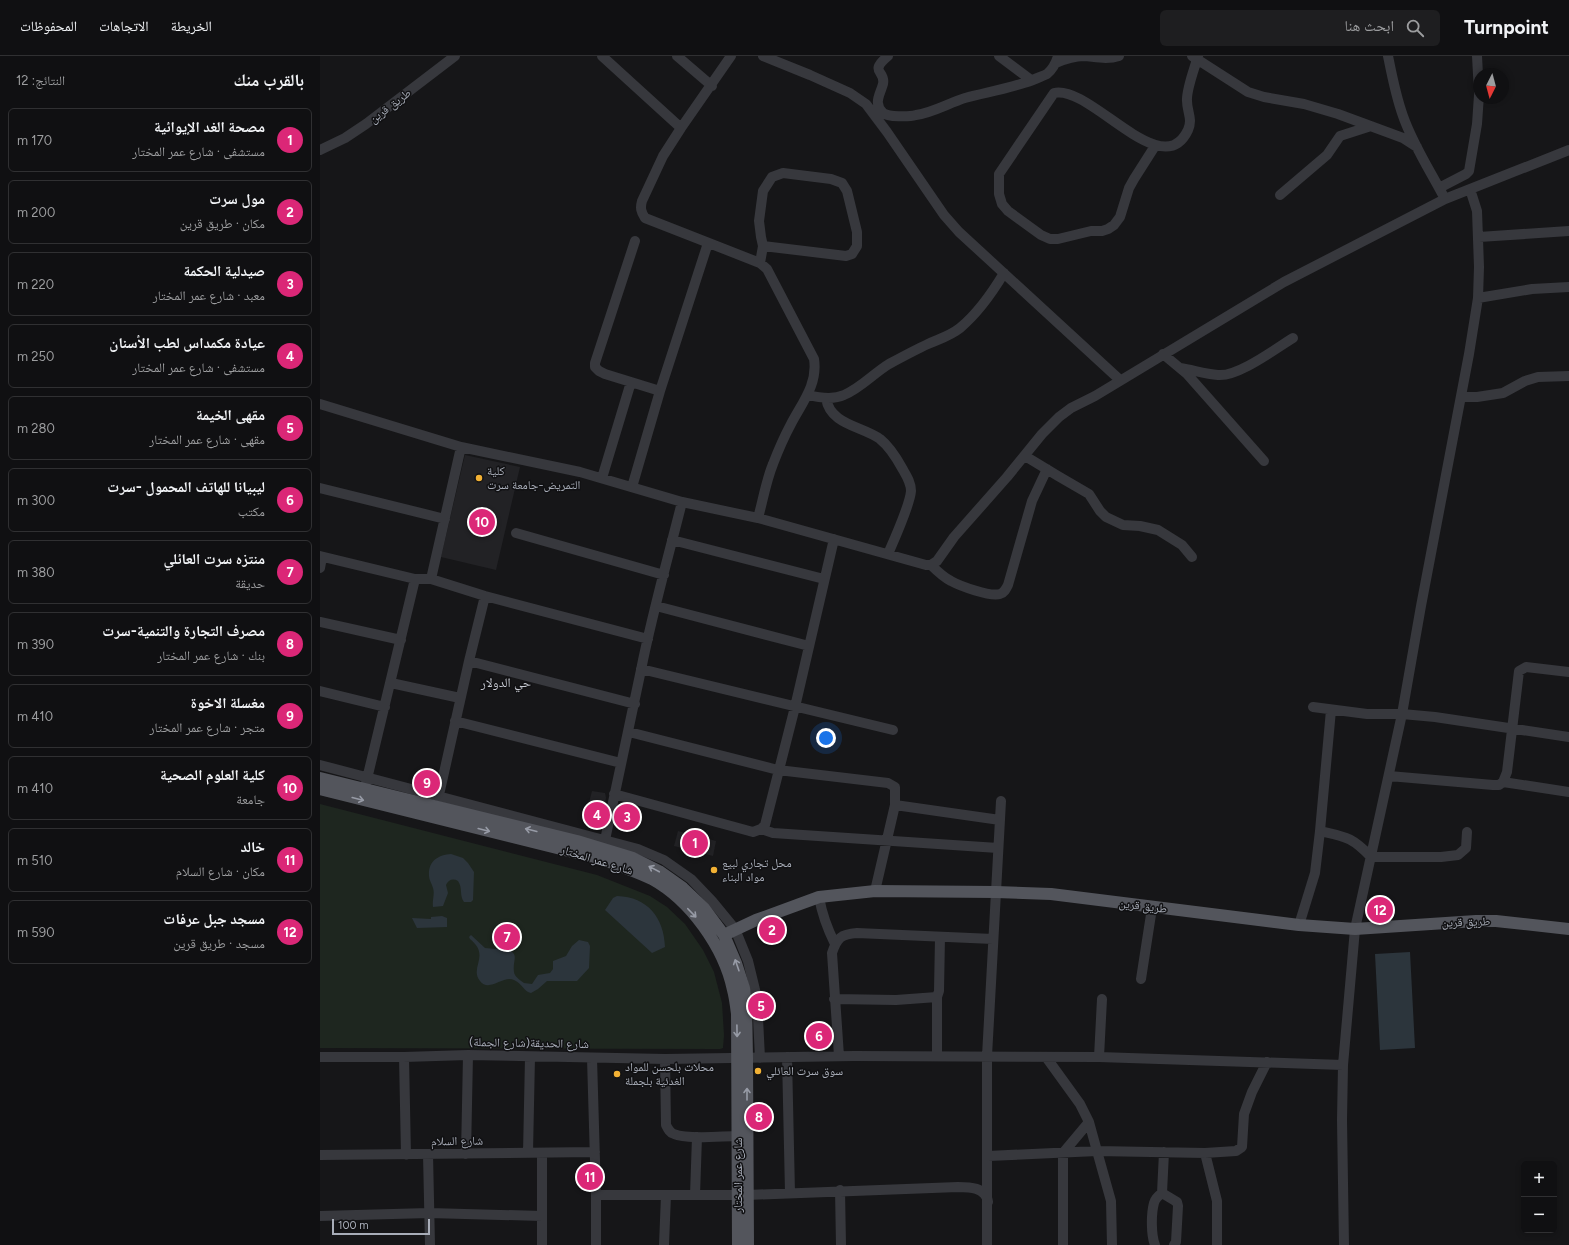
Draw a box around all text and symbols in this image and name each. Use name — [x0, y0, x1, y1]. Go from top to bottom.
search box — [1160, 10, 1440, 46]
text: Turnpoint — [1464, 16, 1549, 39]
text: ابحث هنا — [1345, 17, 1394, 35]
icon: search — [1404, 17, 1426, 39]
text: المحفوظات — [20, 18, 77, 35]
text: الاتجاهات — [99, 18, 149, 35]
text: الخريطة — [171, 18, 212, 35]
north arrow — [1473, 68, 1509, 104]
text: بالقرب منك — [234, 70, 304, 90]
text: النتائج: 12 — [16, 73, 65, 88]
street label: طريق قرين — [366, 86, 414, 126]
text: مصحة الغد الإيوائية — [154, 118, 265, 136]
text: 170 m — [17, 133, 52, 148]
text: 1 — [287, 133, 293, 148]
text: مستشفى · شارع عمر المختار — [132, 144, 265, 159]
text: مول سرت — [209, 190, 265, 208]
text: 200 m — [17, 205, 55, 220]
text: 2 — [286, 205, 294, 220]
text: مكان · طريق قرين — [180, 216, 265, 231]
text: صيدلية الحكمة — [184, 262, 265, 280]
text: 220 m — [17, 277, 54, 292]
text: 3 — [286, 277, 294, 292]
text: معبد · شارع عمر المختار — [153, 288, 265, 303]
text: عيادة مكمداس لطب الأسنان — [109, 334, 265, 352]
text: 250 m — [17, 349, 54, 364]
text: 4 — [286, 349, 294, 364]
text: مستشفى · شارع عمر المختار — [132, 360, 265, 375]
text: مقهى الخيمة — [196, 406, 265, 424]
text: 280 m — [17, 421, 55, 436]
text: 5 — [286, 421, 294, 436]
text: مقهى · شارع عمر المختار — [149, 432, 265, 447]
place label: كلية التمريض-جامعة سرت — [487, 464, 580, 492]
marker: كلية التمريض-جامعة سرت — [474, 473, 484, 483]
text: ليبيانا للهاتف المحمول -سرت — [107, 478, 265, 496]
text: 300 m — [17, 493, 55, 508]
text: 6 — [286, 493, 294, 508]
text: مكتب — [238, 504, 265, 519]
pin: 10 — [469, 507, 495, 537]
text: منتزه سرت العائلي — [163, 550, 265, 568]
text: 380 m — [17, 565, 55, 580]
text: 7 — [286, 565, 294, 580]
text: حديقة — [235, 576, 265, 591]
text: مصرف التجارة والتنمية-سرت — [102, 622, 265, 640]
text: 390 m — [17, 637, 54, 652]
text: 8 — [286, 637, 294, 652]
text: بنك · شارع عمر المختار — [157, 648, 265, 663]
district label: حي الدولار — [480, 675, 531, 693]
text: مغسلة الاخوة — [191, 694, 265, 712]
text: 410 m — [17, 709, 53, 724]
text: 9 — [286, 709, 294, 724]
text: متجر · شارع عمر المختار — [150, 720, 265, 735]
your location — [816, 728, 836, 748]
text: كلية العلوم الصحية — [160, 766, 265, 784]
pin: 9 — [414, 768, 440, 798]
text: 410 m — [17, 781, 53, 796]
text: 10 — [283, 781, 297, 796]
text: جامعة — [236, 792, 265, 807]
one-way arrow — [351, 795, 364, 803]
pin: 4 — [584, 800, 610, 830]
pin: 3 — [614, 802, 640, 832]
one-way arrow — [525, 826, 538, 834]
one-way arrow — [477, 827, 490, 834]
pin: 1 — [682, 828, 708, 858]
text: خالد — [240, 838, 265, 856]
street label: شارع عمر المختار — [558, 842, 635, 879]
text: 510 m — [17, 853, 52, 868]
text: 11 — [285, 853, 296, 868]
place label: محل تجاري لبيع مواد البناء — [722, 856, 792, 884]
text: مكان · شارع السلام — [176, 864, 265, 879]
one-way arrow — [649, 864, 661, 872]
marker: محل تجاري لبيع مواد البناء — [709, 865, 719, 875]
pin: 12 — [1367, 895, 1393, 925]
street label: طريق قرين — [1118, 896, 1168, 916]
one-way arrow — [687, 908, 697, 918]
text: مسجد جبل عرفات — [163, 910, 265, 928]
street label: طريق قرين — [1441, 914, 1491, 930]
pin: 2 — [759, 915, 785, 945]
pin: 7 — [494, 922, 520, 952]
text: 590 m — [17, 925, 54, 940]
text: 12 — [284, 925, 297, 940]
text: مسجد · طريق قرين — [173, 936, 265, 951]
one-way arrow — [733, 959, 740, 972]
pin: 5 — [748, 991, 774, 1021]
pin: 6 — [806, 1021, 832, 1051]
one-way arrow — [733, 1024, 741, 1037]
street label: شارع الحديقة(شارع الجملة) — [469, 1035, 589, 1052]
place label: محلات بلحسن للمواد الغدئية بلجملة — [625, 1060, 714, 1088]
place label: سوق سرت العائلي — [766, 1064, 843, 1081]
marker: سوق سرت العائلي — [753, 1066, 763, 1076]
marker: محلات بلحسن للمواد الغدئية بلجملة — [612, 1069, 622, 1079]
one-way arrow — [743, 1088, 751, 1101]
pin: 8 — [746, 1102, 772, 1132]
street label: شارع السلام — [431, 1134, 483, 1149]
street label: شارع عمر المختار — [731, 1137, 746, 1213]
map controls — [1521, 1161, 1557, 1233]
button: + — [1521, 1161, 1557, 1197]
pin: 11 — [577, 1162, 603, 1192]
button: − — [1521, 1197, 1557, 1233]
scale bar — [332, 1217, 430, 1236]
text: 100 m — [338, 1219, 369, 1232]

